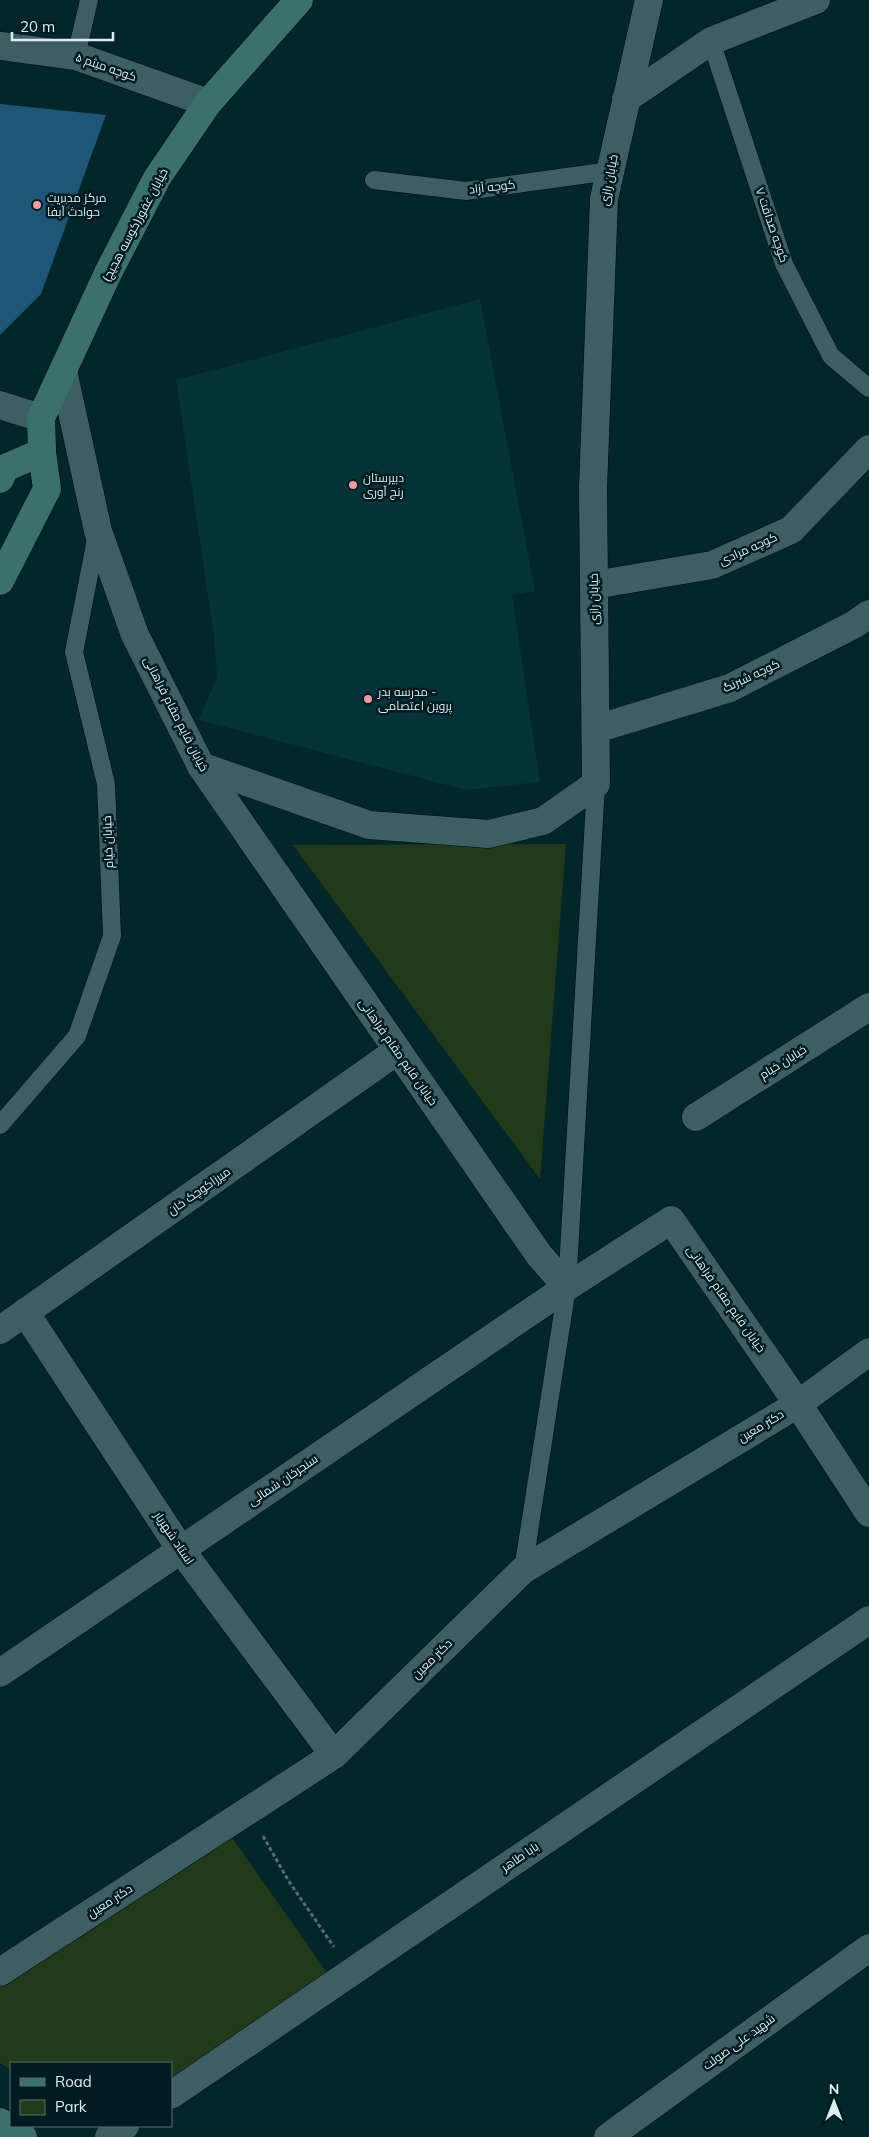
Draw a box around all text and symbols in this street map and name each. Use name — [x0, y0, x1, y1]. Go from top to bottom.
scale bar — [12, 10, 114, 42]
text: 20 m — [20, 17, 55, 36]
street label: کوچه میثم ۵ — [73, 49, 139, 86]
street label: خیابان رازی — [596, 153, 621, 207]
street label: خیابان غفور(کوسه هجیج) — [98, 165, 172, 285]
street label: کوچه آزاد — [468, 176, 516, 199]
street label: کوچه صداقت ۷ — [751, 185, 792, 265]
place label: مرکز مدیریت حوادث آبفا — [47, 190, 106, 219]
marker: مرکز مدیریت حوادث آبفا — [31, 199, 43, 211]
place label: دبیرستان رنج آوری — [363, 470, 404, 500]
marker: دبیرستان رنج آوری — [347, 479, 359, 491]
street label: کوچه مرادی — [716, 529, 780, 570]
street label: خیابان رازی — [586, 573, 601, 625]
street label: خیابان قایم مقام فراهانی — [140, 654, 212, 774]
street label: کوچه شبرنگ — [720, 656, 783, 697]
place label: مدرسه بدر - پروین اعتصامی — [377, 684, 453, 715]
marker: مدرسه بدر - پروین اعتصامی — [362, 693, 374, 705]
street label: خیابان خیام — [99, 815, 117, 869]
street label: خیابان قایم مقام فراهانی — [355, 995, 441, 1109]
street label: خیابان خیام — [756, 1041, 810, 1083]
street label: میرزاکوچک خان — [164, 1163, 234, 1219]
street label: خیابان قایم مقام فراهانی — [683, 1242, 769, 1356]
street label: دکتر معین — [735, 1406, 787, 1445]
street label: سنجرخان شمالی — [245, 1451, 321, 1508]
street label: استاد شهریار — [151, 1508, 198, 1567]
street label: دکتر معین — [408, 1635, 455, 1682]
street label: بابا طاهر — [497, 1839, 541, 1875]
street label: دکتر معین — [84, 1880, 135, 1921]
street label: شهید علی صولت — [700, 2010, 778, 2073]
legend — [10, 2062, 172, 2127]
text: Road — [55, 2072, 92, 2091]
north arrow — [809, 2077, 859, 2127]
text: N — [829, 2080, 839, 2098]
text: Park — [55, 2097, 87, 2116]

